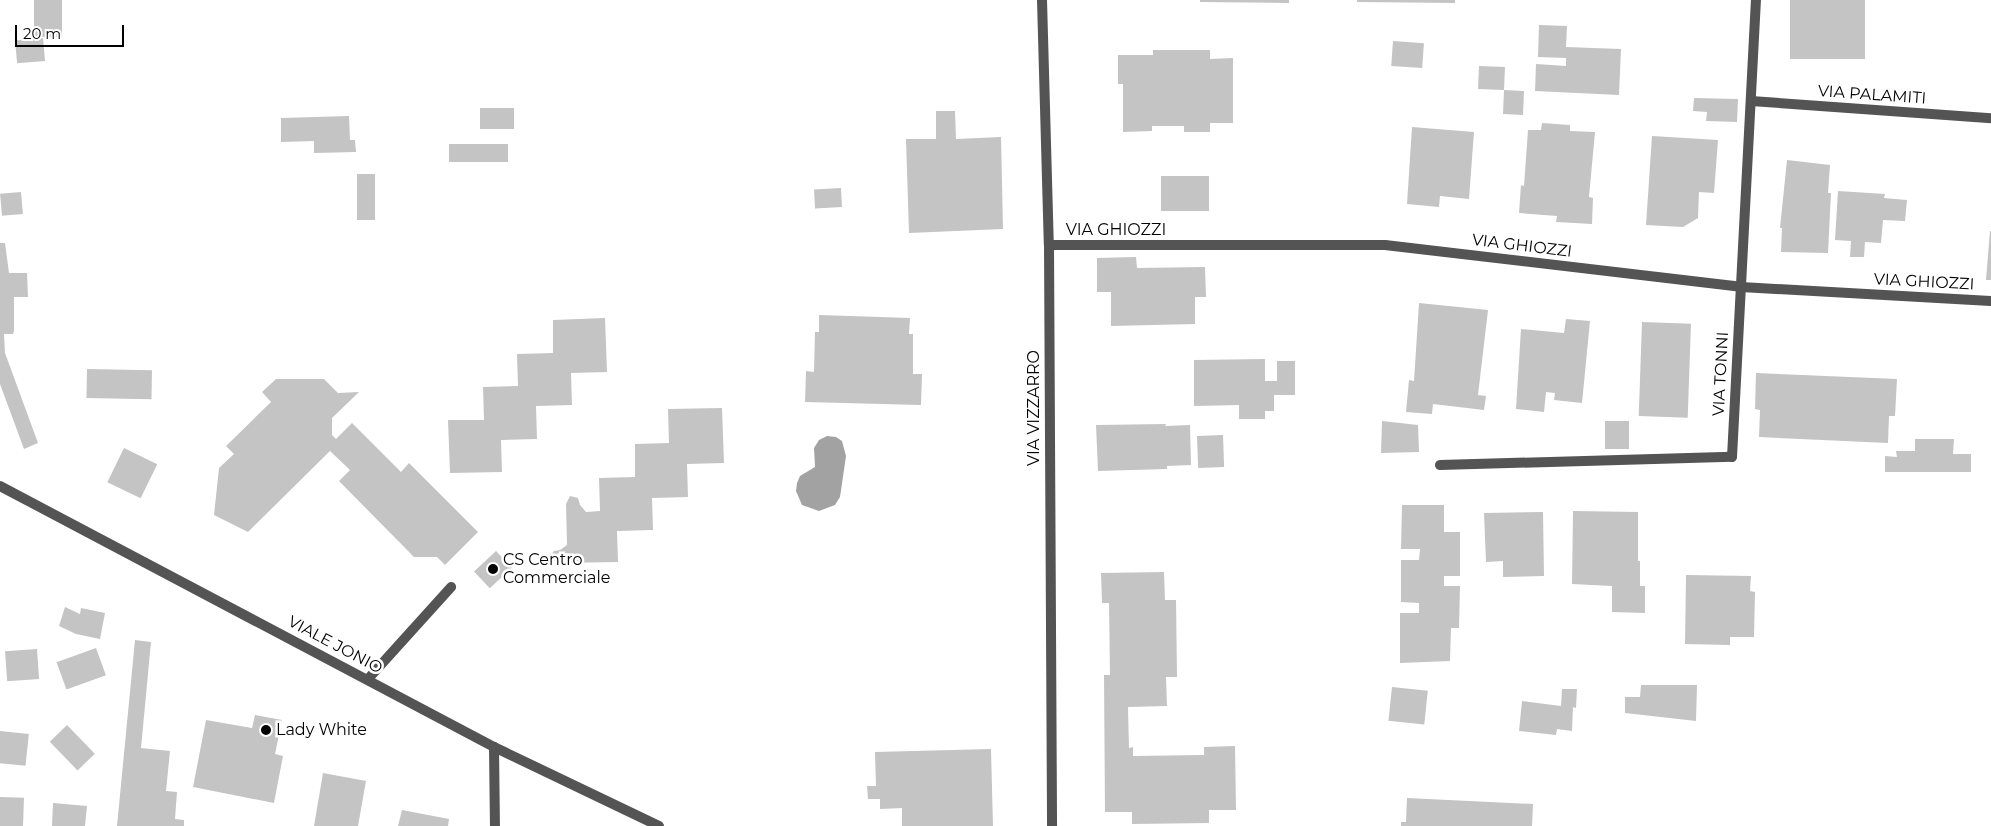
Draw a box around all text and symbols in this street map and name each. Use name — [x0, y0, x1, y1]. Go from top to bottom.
scale bar — [18, 15, 126, 47]
text: 20 m — [23, 24, 61, 43]
street label: VIA PALAMITI — [1817, 82, 1927, 108]
street label: VIA GHIOZZI — [1066, 220, 1166, 240]
street label: VIA GHIOZZI — [1471, 230, 1573, 262]
street label: VIA GHIOZZI — [1873, 270, 1975, 294]
street label: VIA TONNI — [1709, 331, 1733, 417]
street label: VIA VIZZARRO — [1024, 350, 1044, 466]
place label: CS Centro Commerciale — [503, 550, 610, 588]
marker: CS Centro Commerciale — [487, 563, 499, 575]
street label: VIALE JONIO — [284, 612, 386, 678]
place label: Lady White — [276, 720, 367, 740]
marker: Lady White — [260, 724, 272, 736]

